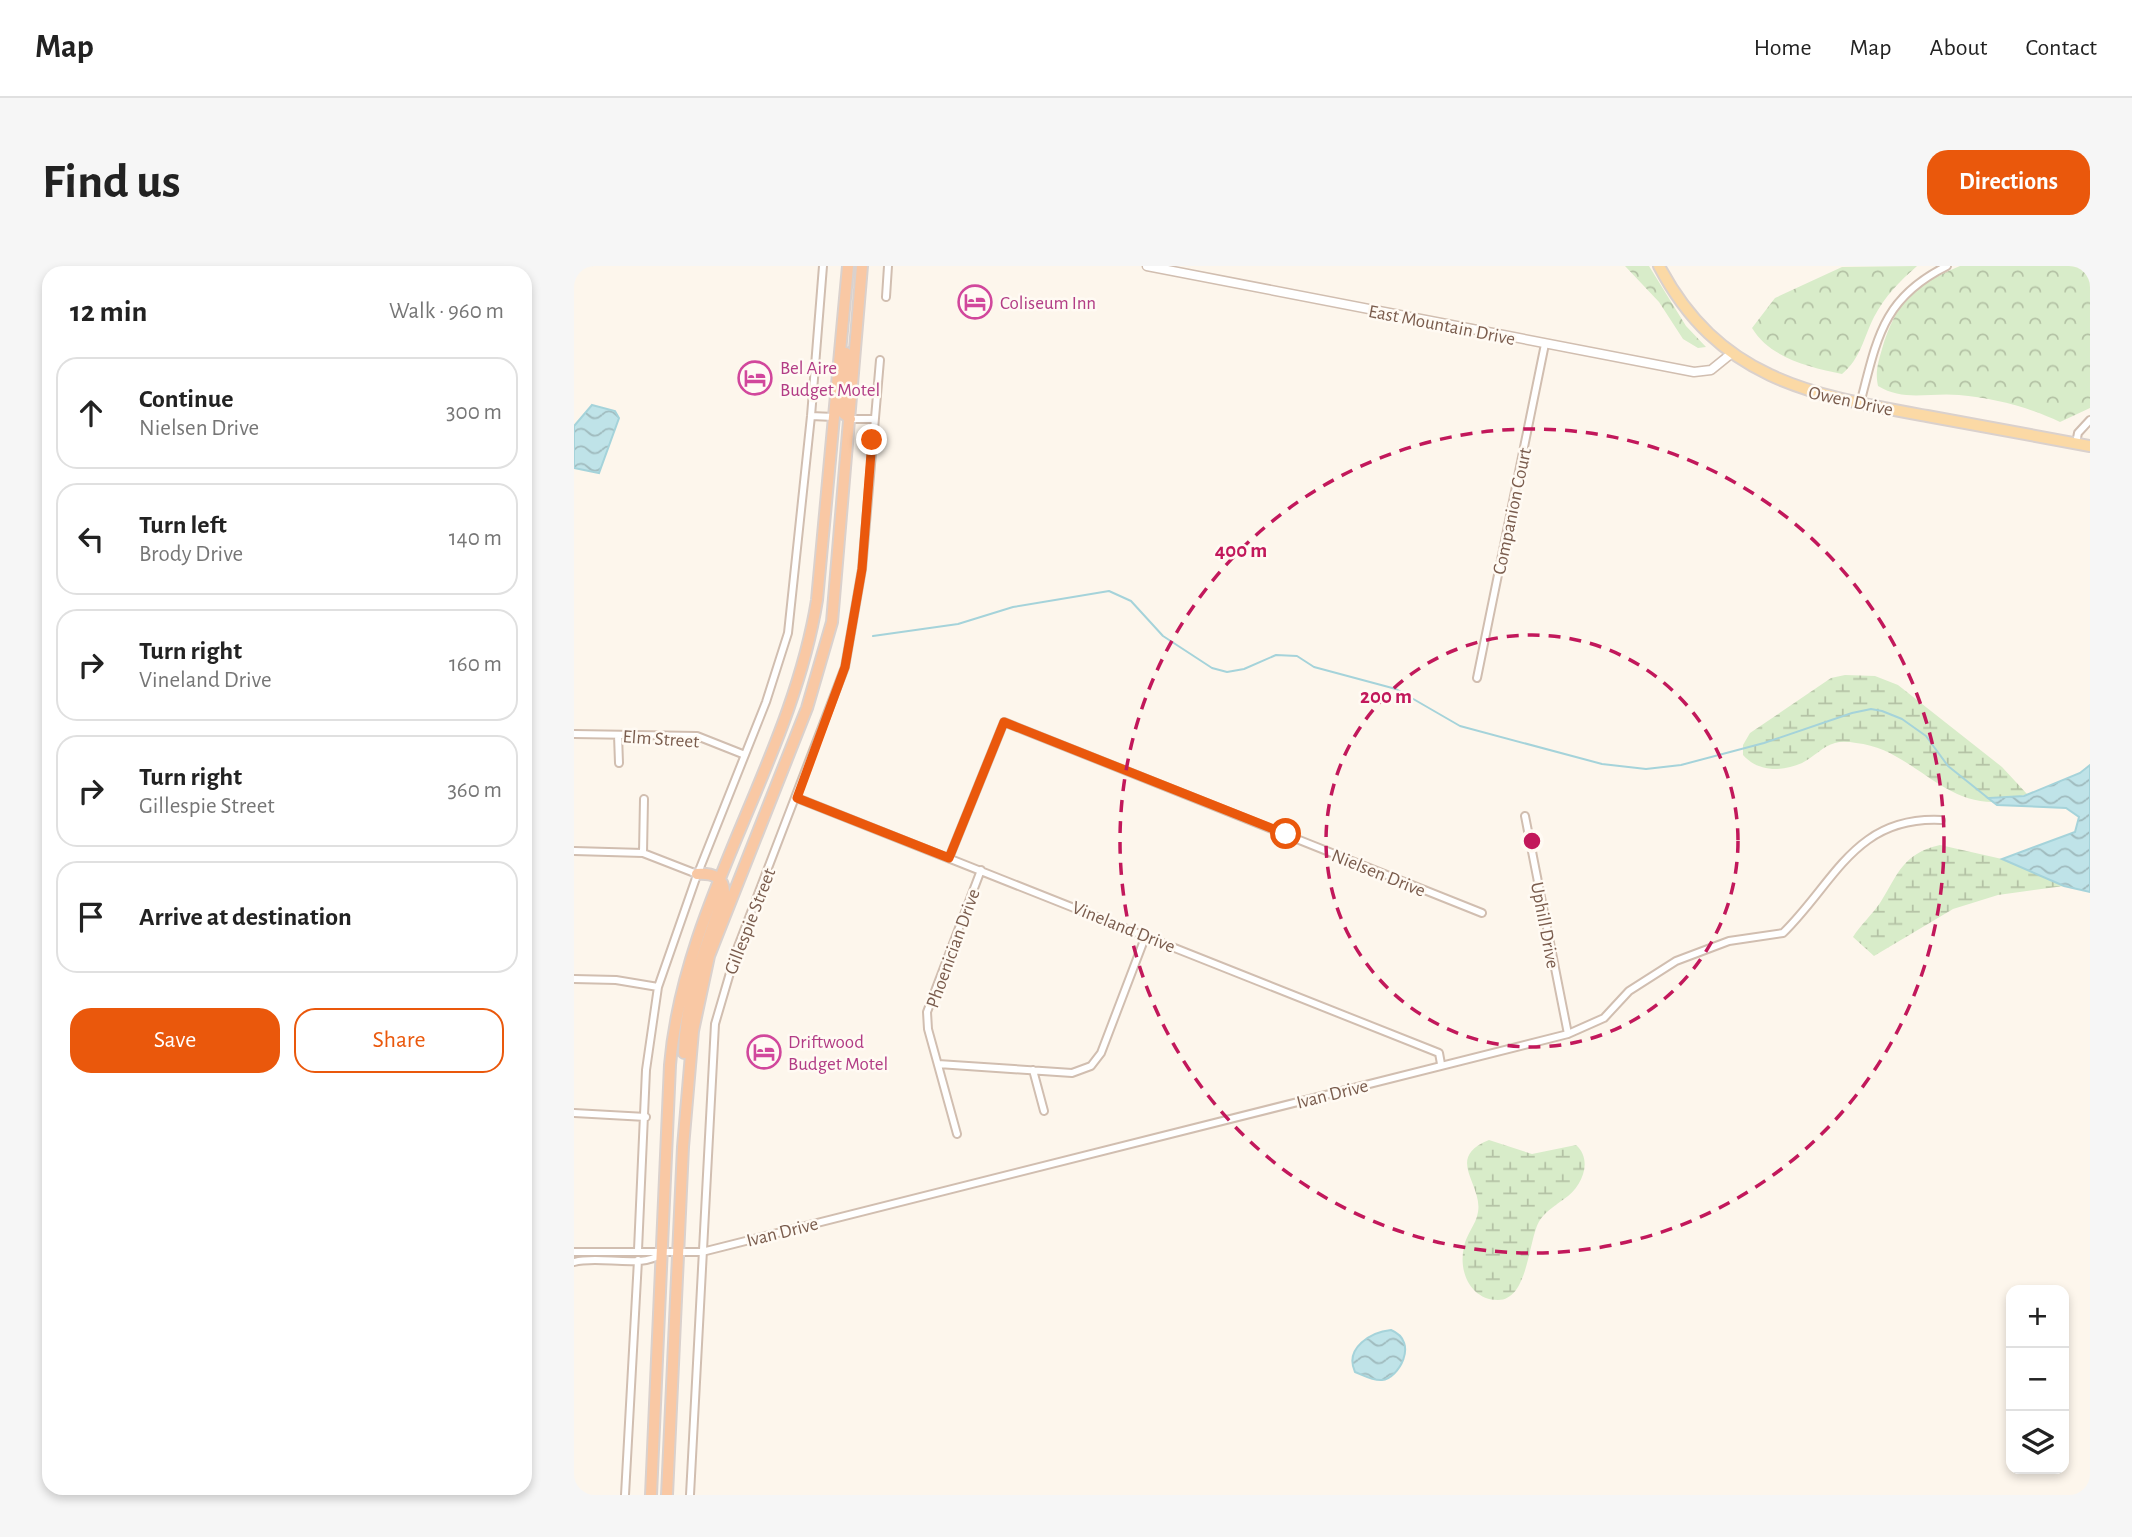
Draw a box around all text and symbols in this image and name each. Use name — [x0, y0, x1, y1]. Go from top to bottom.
text: Map — [35, 31, 94, 64]
text: Home — [1754, 36, 1812, 60]
text: Map — [1850, 36, 1892, 60]
text: About — [1930, 36, 1987, 60]
text: Contact — [2025, 36, 2097, 60]
button: Directions — [1927, 150, 2090, 215]
text: Find us — [42, 158, 181, 207]
hotel icon: Coliseum Inn — [956, 283, 994, 321]
place label: Coliseum Inn — [1000, 294, 1096, 313]
text: 12 min — [70, 297, 147, 327]
text: Walk · 960 m — [389, 300, 504, 323]
street label: East Mountain Drive — [1367, 302, 1517, 349]
hotel icon: Bel Aire Budget Motel — [736, 359, 774, 397]
place label: Bel Aire Budget Motel — [780, 359, 880, 400]
street label: Owen Drive — [1807, 383, 1895, 420]
text: Continue — [139, 386, 234, 412]
icon: ahead — [72, 394, 110, 432]
text: 300 m — [446, 401, 502, 424]
text: Nielsen Drive — [139, 417, 259, 440]
route end — [856, 424, 887, 455]
street label: Companion Court — [1490, 446, 1535, 576]
text: Turn left — [139, 512, 227, 538]
icon: left — [72, 520, 110, 558]
text: 140 m — [449, 527, 502, 550]
text: 400 m — [1215, 540, 1267, 561]
text: Brody Drive — [139, 543, 243, 566]
text: Turn right — [139, 638, 242, 664]
icon: right — [72, 646, 110, 684]
text: 160 m — [449, 653, 502, 676]
text: Vineland Drive — [139, 669, 272, 692]
text: 200 m — [1360, 686, 1412, 707]
street label: Elm Street — [622, 727, 700, 752]
text: Turn right — [139, 764, 242, 790]
icon: right — [72, 772, 110, 810]
text: 360 m — [447, 779, 502, 802]
text: Gillespie Street — [139, 795, 275, 818]
route start — [1270, 818, 1301, 849]
centre of rings — [1520, 829, 1544, 853]
street label: Nielsen Drive — [1329, 846, 1428, 901]
street label: Gillespie Street — [721, 866, 779, 977]
street label: Uphill Drive — [1527, 880, 1562, 970]
street label: Phoenician Drive — [923, 886, 984, 1011]
icon: arrive — [72, 898, 110, 936]
street label: Vineland Drive — [1069, 898, 1178, 957]
text: Arrive at destination — [139, 904, 352, 930]
button: Save — [70, 1008, 280, 1073]
button: Share — [294, 1008, 504, 1073]
hotel icon: Driftwood Budget Motel — [745, 1033, 783, 1071]
place label: Driftwood Budget Motel — [788, 1033, 888, 1074]
street label: Ivan Drive — [1295, 1076, 1370, 1113]
street label: Ivan Drive — [745, 1214, 820, 1251]
map controls — [2006, 1285, 2069, 1474]
button: + — [2006, 1285, 2069, 1348]
button: − — [2006, 1348, 2069, 1411]
button: layers — [2006, 1411, 2069, 1474]

